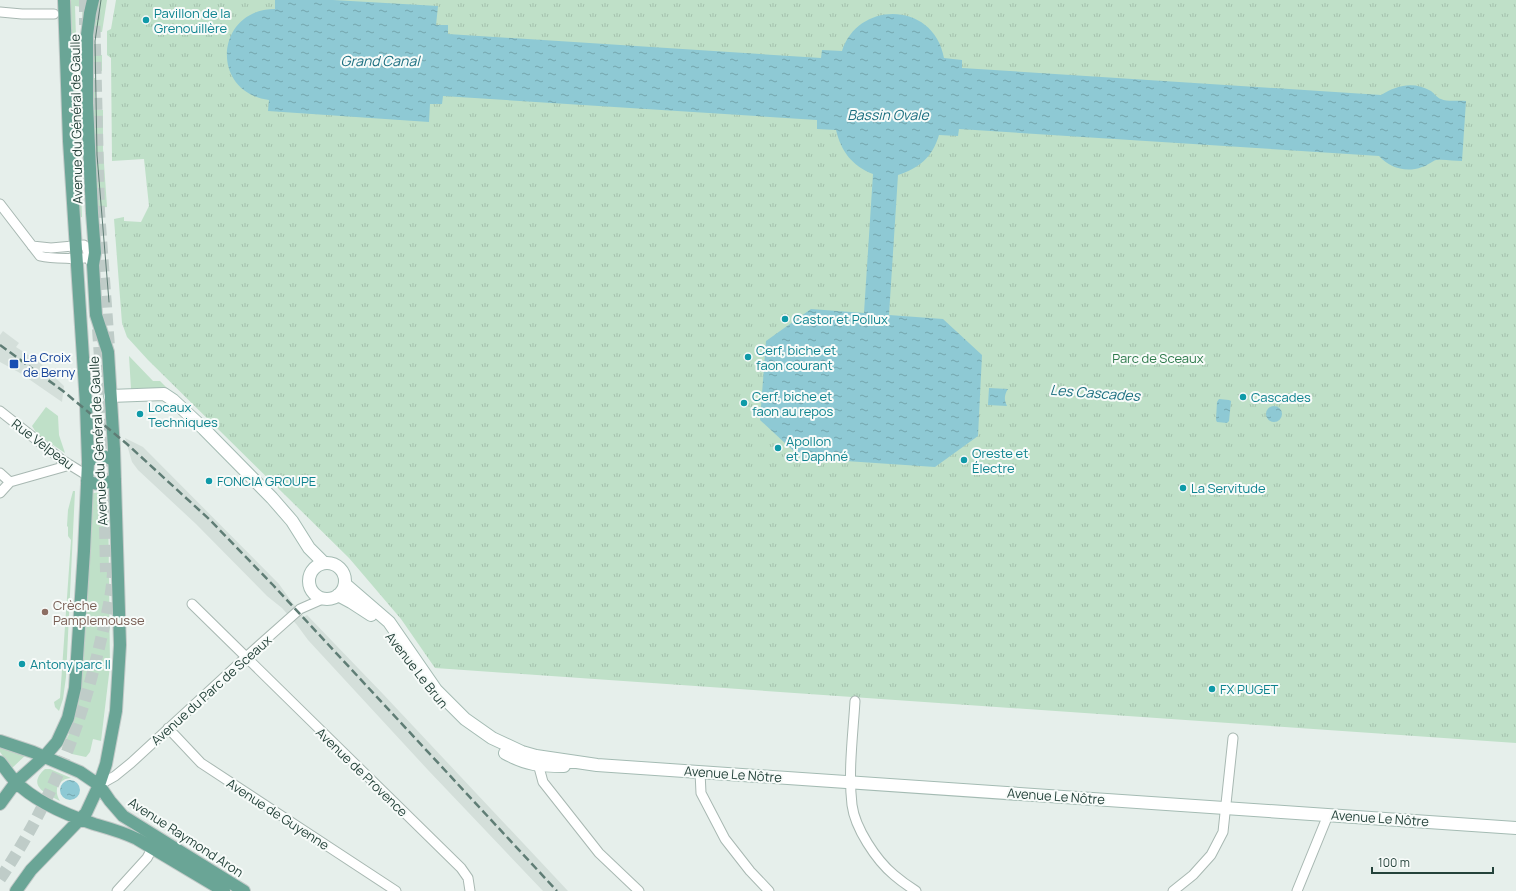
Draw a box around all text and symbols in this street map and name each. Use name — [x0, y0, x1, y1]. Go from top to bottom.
place label: Pavillon de la Grenouillère — [154, 4, 230, 37]
marker: Pavillon de la Grenouillère — [141, 15, 151, 25]
street label: Avenue du Général de Gaulle — [66, 33, 86, 204]
water label: Grand Canal — [341, 51, 421, 70]
water label: Bassin Ovale — [847, 105, 930, 124]
place label: Castor et Pollux — [793, 310, 888, 328]
marker: Castor et Pollux — [780, 314, 790, 324]
place label: Cerf, biche et faon courant — [756, 341, 836, 374]
place label: La Croix de Berny — [23, 348, 76, 381]
park label: Parc de Sceaux — [1112, 349, 1204, 367]
marker: Cerf, biche et faon courant — [743, 352, 753, 362]
street label: Avenue du Général de Gaulle — [85, 355, 111, 526]
marker: La Croix de Berny — [8, 358, 20, 370]
water label: Les Cascades — [1050, 380, 1142, 405]
place label: Cerf, biche et faon au repos — [752, 387, 833, 420]
place label: Cascades — [1251, 388, 1311, 406]
marker: Cascades — [1238, 392, 1248, 402]
place label: Locaux Techniques — [148, 398, 218, 431]
marker: Cerf, biche et faon au repos — [739, 398, 749, 408]
marker: Locaux Techniques — [135, 409, 145, 419]
street label: Rue Velpeau — [8, 415, 78, 473]
place label: Apollon et Daphné — [786, 432, 848, 465]
marker: Apollon et Daphné — [773, 443, 783, 453]
place label: Oreste et Électre — [972, 444, 1028, 477]
marker: Oreste et Électre — [959, 455, 969, 465]
place label: FONCIA GROUPE — [217, 472, 316, 490]
marker: FONCIA GROUPE — [204, 476, 214, 486]
place label: La Servitude — [1191, 479, 1266, 497]
marker: La Servitude — [1178, 483, 1188, 493]
place label: Crèche Pamplemousse — [53, 596, 145, 629]
marker: Crèche Pamplemousse — [40, 607, 50, 617]
street label: Avenue Le Brun — [382, 628, 452, 712]
street label: Avenue du Parc de Sceaux — [147, 631, 275, 749]
place label: Antony parc II — [30, 655, 111, 673]
marker: Antony parc II — [17, 659, 27, 669]
place label: FX PUGET — [1220, 680, 1279, 698]
marker: FX PUGET — [1207, 684, 1217, 694]
street label: Avenue de Provence — [312, 724, 412, 821]
street label: Avenue Le Nôtre — [684, 762, 783, 786]
street label: Avenue de Guyenne — [223, 774, 333, 854]
street label: Avenue Le Nôtre — [1007, 784, 1106, 808]
street label: Avenue Raymond Aron — [125, 793, 247, 881]
street label: Avenue Le Nôtre — [1331, 806, 1430, 830]
scale bar — [1372, 849, 1493, 875]
text: 100 m — [1378, 854, 1410, 871]

